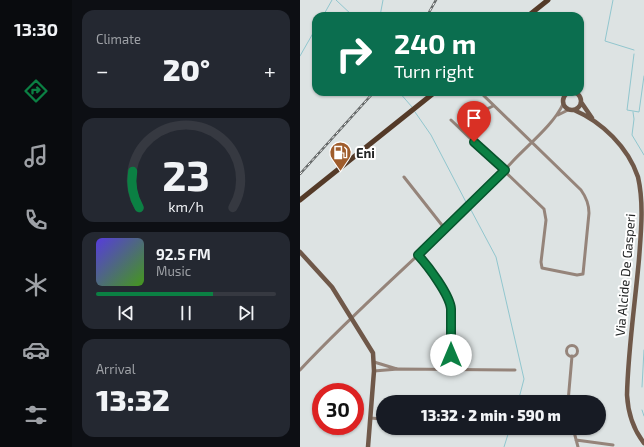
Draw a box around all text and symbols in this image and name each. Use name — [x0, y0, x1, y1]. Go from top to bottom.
text: 13:30 — [14, 18, 58, 40]
text: 240 m — [394, 26, 477, 60]
icon: right — [328, 28, 380, 80]
text: Climate — [96, 31, 141, 47]
text: 20° — [163, 51, 210, 87]
text: − — [96, 57, 109, 83]
text: + — [264, 57, 276, 83]
text: Turn right — [394, 60, 474, 82]
icon: directions — [22, 77, 50, 105]
pin — [457, 101, 491, 142]
icon: arrive — [463, 107, 485, 129]
fuel station icon: Eni — [328, 140, 354, 173]
icon: music — [22, 142, 50, 170]
place label: Eni — [356, 145, 375, 161]
text: 23 — [162, 148, 210, 198]
text: km/h — [168, 197, 204, 214]
icon: phone — [22, 206, 50, 234]
street label: Via Alcide De Gasperi — [612, 213, 638, 337]
text: 92.5 FM — [156, 245, 211, 263]
text: Music — [156, 263, 191, 279]
icon: climate — [22, 271, 50, 299]
icon: previous — [115, 302, 137, 324]
icon: pause — [175, 302, 197, 324]
icon: next — [235, 302, 257, 324]
position arrow — [430, 334, 472, 376]
icon: car — [22, 336, 50, 364]
text: Arrival — [96, 361, 136, 377]
text: 13:32 — [96, 381, 170, 417]
speed limit sign: 30 — [312, 383, 364, 435]
icon: filters — [22, 401, 50, 429]
text: 13:32 · 2 min · 590 m — [421, 406, 561, 424]

